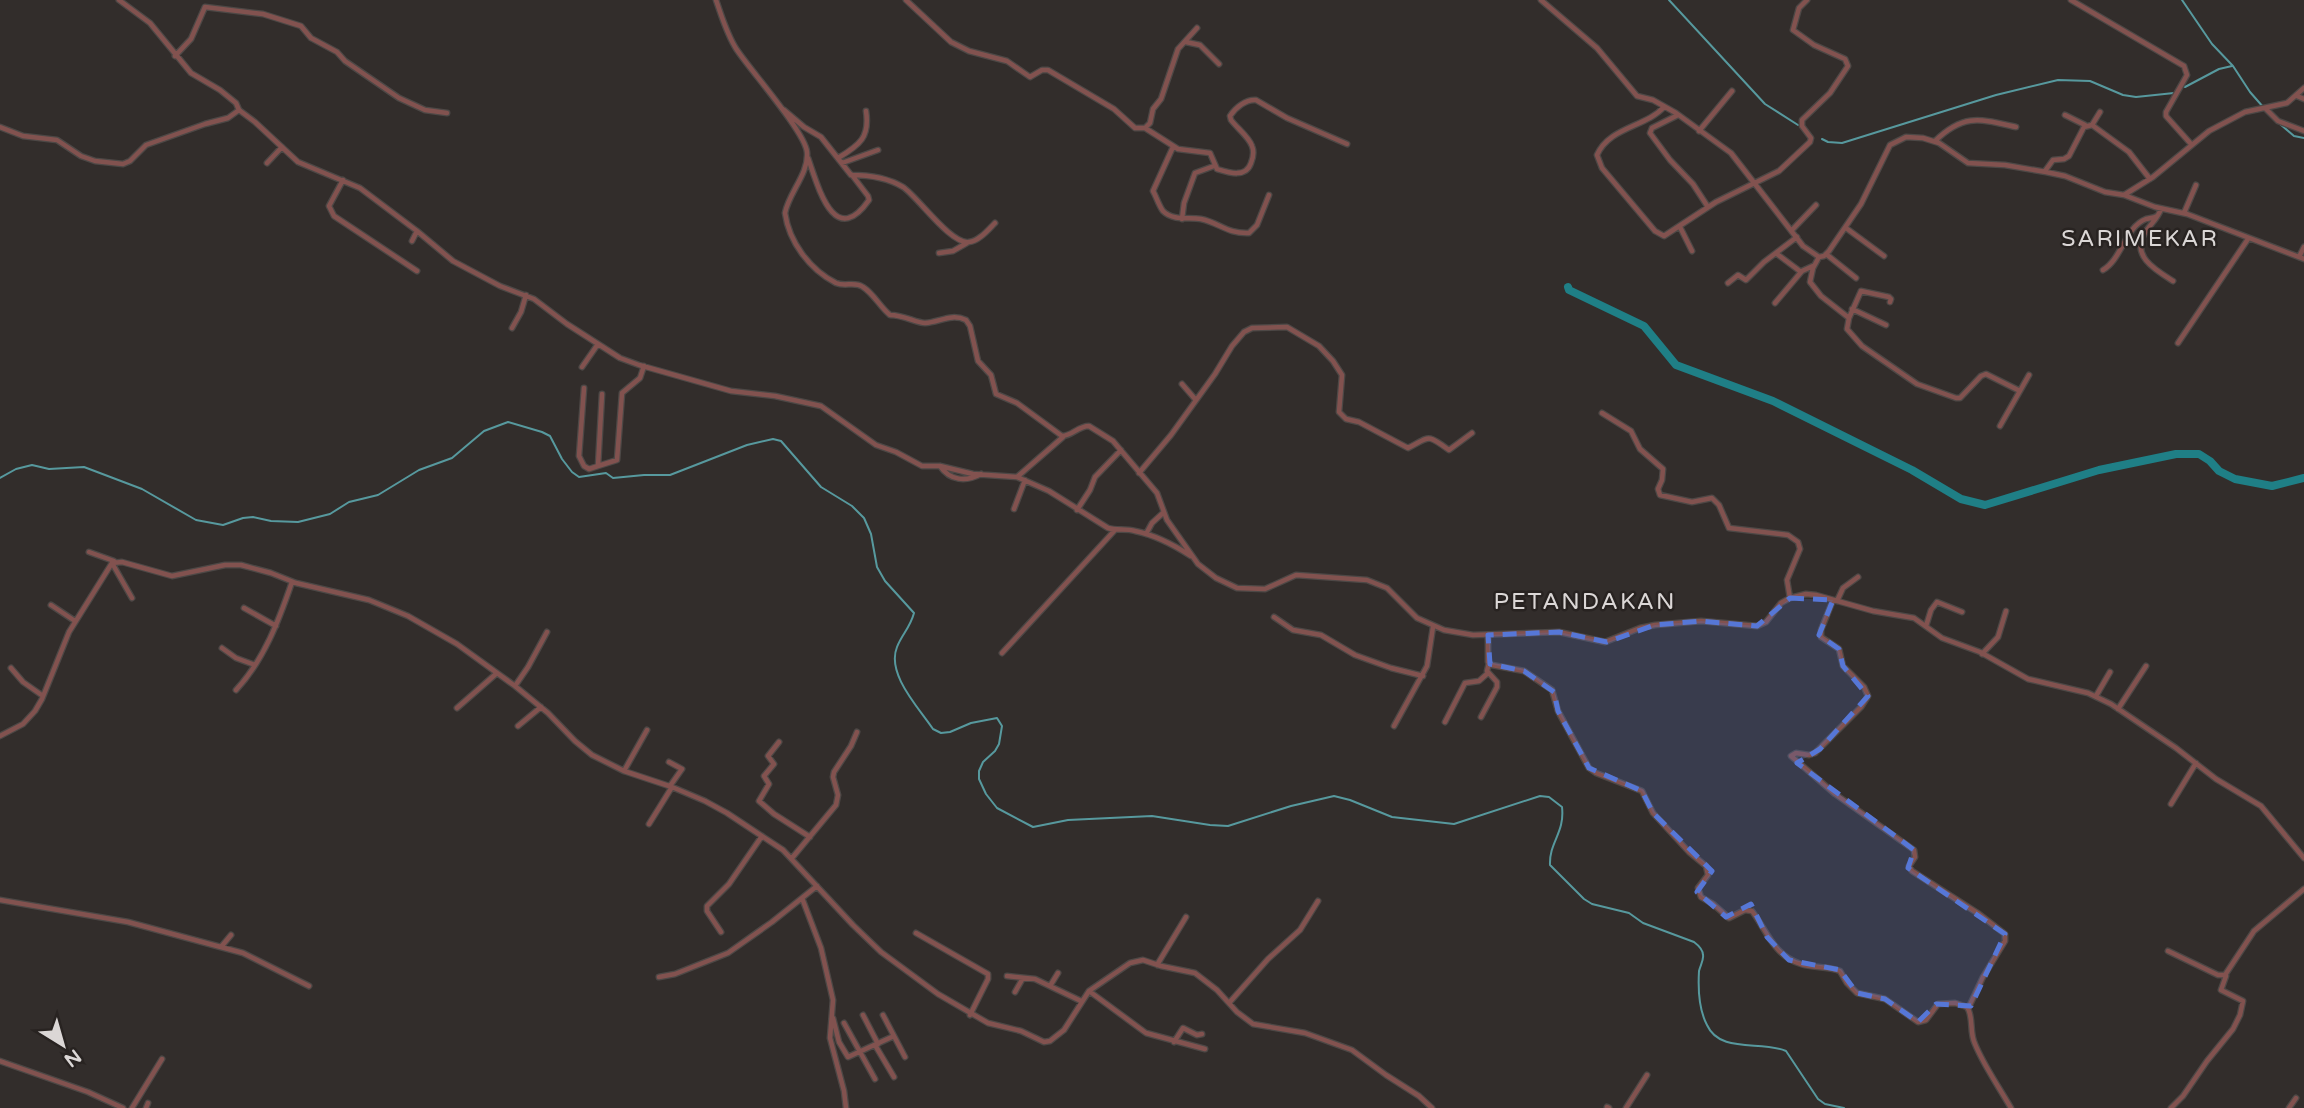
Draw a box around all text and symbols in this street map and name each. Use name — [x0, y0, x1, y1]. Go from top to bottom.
district label: SARIMEKAR — [2061, 225, 2219, 253]
district label: PETANDAKAN — [1493, 588, 1677, 616]
north arrow — [28, 1010, 98, 1080]
text: N — [60, 1044, 85, 1071]

